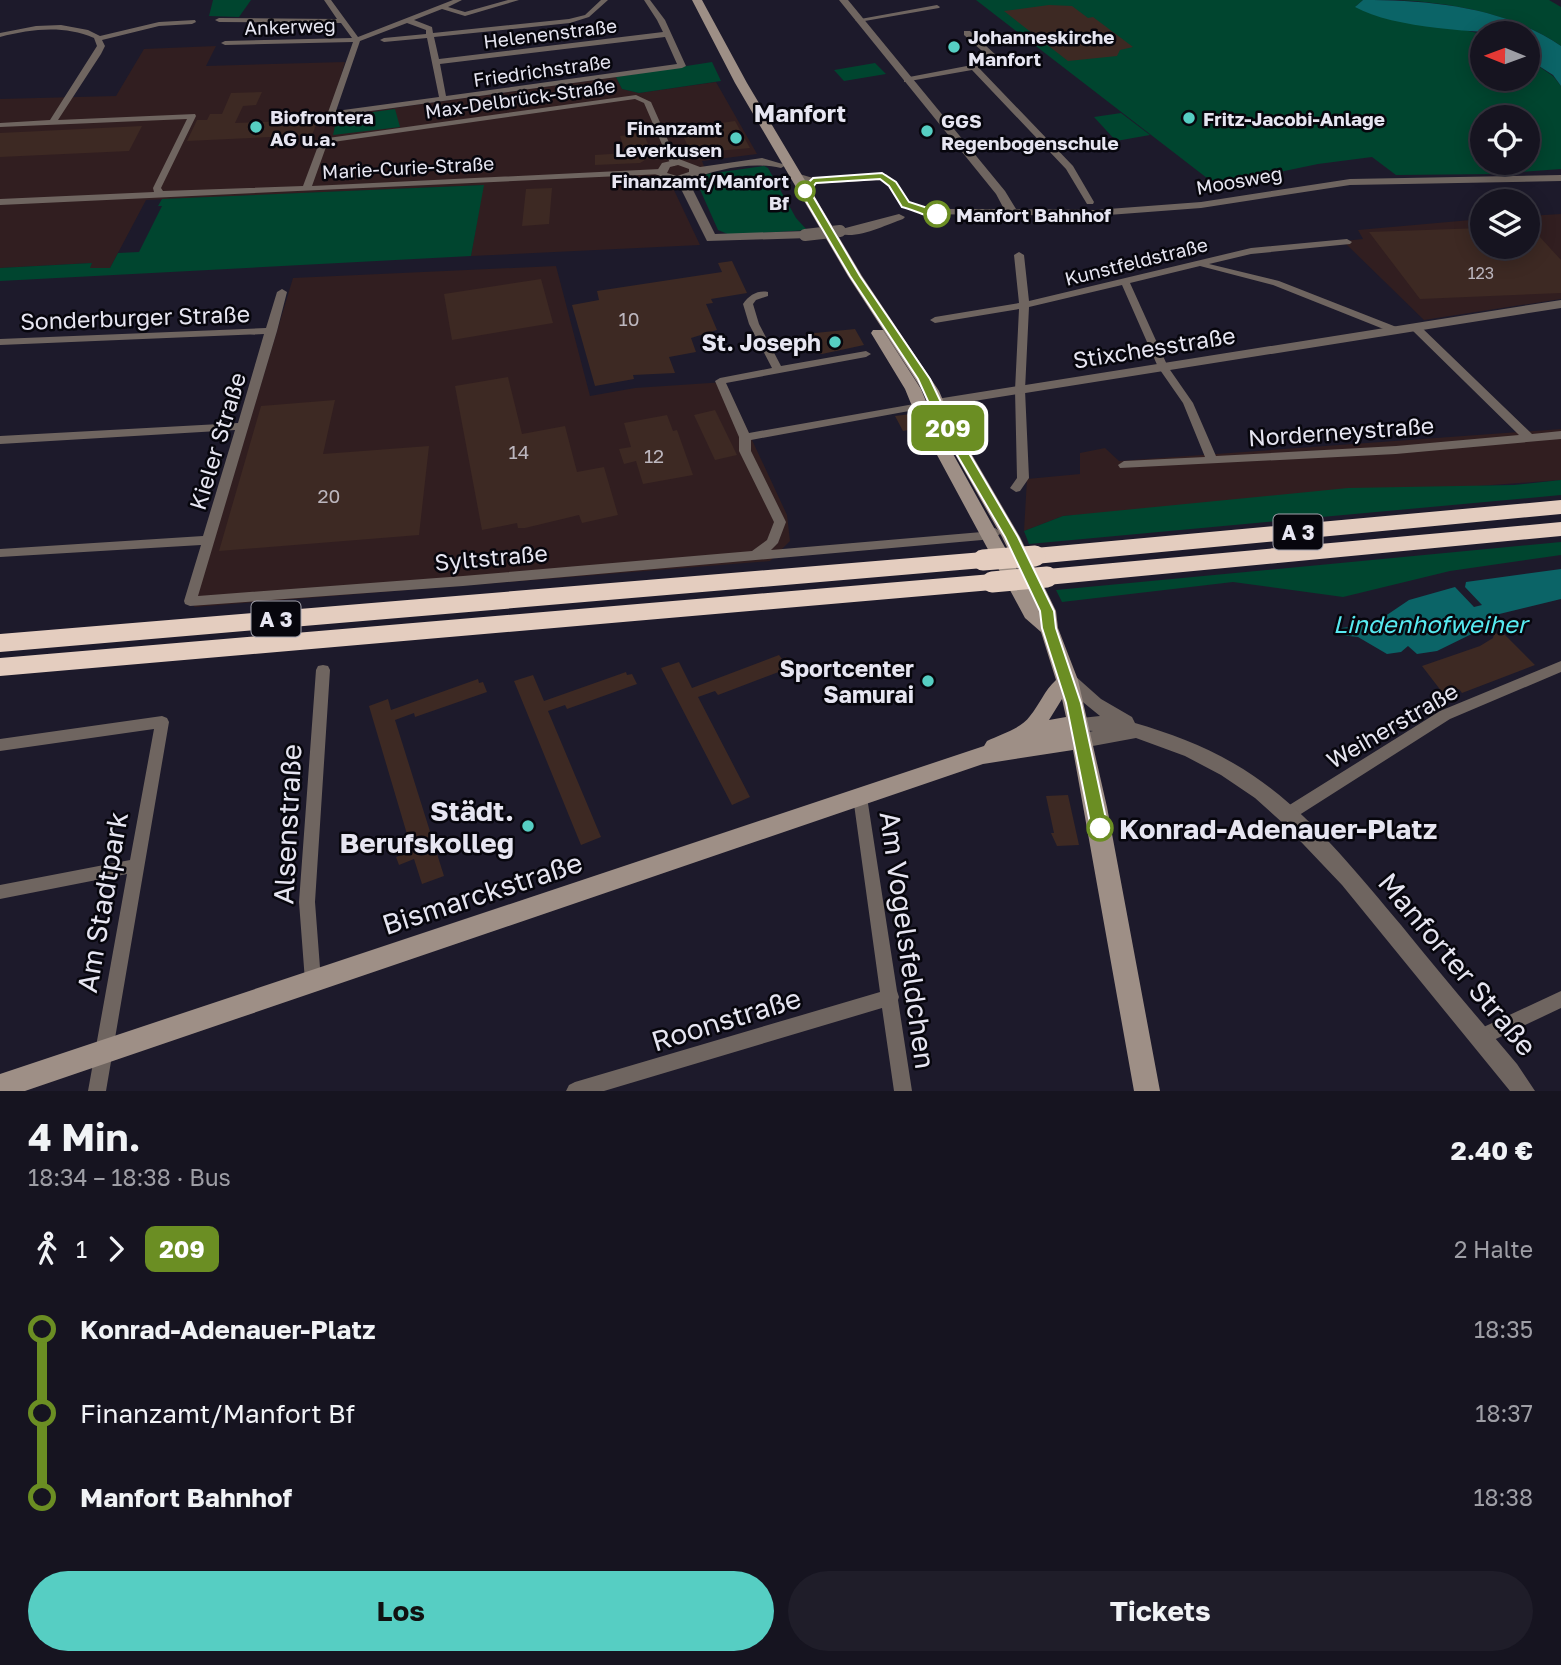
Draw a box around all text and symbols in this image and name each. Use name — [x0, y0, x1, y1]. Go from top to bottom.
street label: Ankerweg — [244, 13, 336, 39]
street label: Helenenstraße — [482, 13, 618, 53]
north arrow — [1470, 21, 1540, 91]
map controls — [1470, 21, 1540, 259]
place label: Johanneskirche Manfort — [968, 25, 1115, 70]
marker: Johanneskirche Manfort — [946, 39, 962, 55]
street label: Friedrichstraße — [472, 49, 612, 91]
street label: Max-Delbrück-Straße — [423, 73, 617, 123]
district label: Manfort — [754, 98, 846, 127]
place label: Biofrontera AG u.a. — [270, 105, 374, 150]
button: locate — [1470, 105, 1540, 175]
place label: Fritz-Jacobi-Anlage — [1203, 107, 1385, 130]
place label: GGS Regenbogenschule — [941, 109, 1119, 154]
marker: Fritz-Jacobi-Anlage — [1181, 110, 1197, 126]
place label: Finanzamt Leverkusen — [615, 116, 722, 161]
marker: Biofrontera AG u.a. — [248, 119, 264, 135]
marker: GGS Regenbogenschule — [919, 123, 935, 139]
marker: Finanzamt Leverkusen — [728, 130, 744, 146]
street label: Marie-Curie-Straße — [321, 151, 495, 183]
street label: Moosweg — [1194, 161, 1284, 199]
place label: Finanzamt/Manfort Bf — [611, 169, 789, 214]
marker: Finanzamt/Manfort Bf — [795, 181, 815, 201]
button: layers — [1470, 189, 1540, 259]
marker: Manfort Bahnhof — [924, 201, 950, 227]
place label: Manfort Bahnhof — [956, 203, 1111, 226]
street label: Kunstfeldstraße — [1062, 232, 1210, 290]
house number: 123 — [1468, 263, 1494, 283]
street label: Sonderburger Straße — [20, 299, 250, 335]
house number: 10 — [619, 307, 640, 330]
street label: Stixchesstraße — [1071, 320, 1237, 374]
place label: St. Joseph — [701, 328, 821, 356]
marker: St. Joseph — [827, 334, 843, 350]
street label: Kieler Straße — [183, 369, 251, 513]
line badge: 209 — [908, 405, 988, 451]
street label: Norderneystraße — [1247, 411, 1435, 451]
text: 209 — [925, 413, 971, 442]
house number: 14 — [509, 440, 529, 463]
house number: 12 — [644, 444, 664, 467]
house number: 20 — [318, 484, 340, 507]
road number: A 3 — [1274, 514, 1322, 550]
street label: Syltstraße — [433, 538, 549, 576]
road number: A 3 — [252, 602, 300, 636]
water label: Lindenhofweiher — [1333, 609, 1531, 638]
place label: Sportcenter Samurai — [780, 654, 914, 708]
marker: Sportcenter Samurai — [920, 673, 936, 689]
street label: Weiherstraße — [1321, 676, 1463, 774]
street label: Alsenstraße — [266, 743, 308, 905]
place label: Städt. Berufskolleg — [340, 794, 514, 859]
street label: Am Stadtpark — [70, 809, 134, 995]
street label: Am Vogelsfeldchen — [874, 809, 942, 1071]
place label: Konrad-Adenauer-Platz — [1119, 812, 1437, 845]
marker: Konrad-Adenauer-Platz — [1087, 815, 1113, 841]
marker: Städt. Berufskolleg — [520, 818, 536, 834]
street label: Bismarckstraße — [378, 845, 586, 941]
street label: Manforter Straße — [1372, 866, 1544, 1062]
street label: Roonstraße — [647, 981, 805, 1057]
text: 4 Min. — [28, 1114, 141, 1159]
text: 2.40 € — [1451, 1135, 1533, 1166]
text: 18:34 – 18:38 · Bus — [28, 1163, 231, 1191]
icon: walk — [28, 1230, 66, 1268]
icon: forward — [97, 1230, 135, 1268]
text: 209 — [159, 1234, 205, 1263]
text: 1 — [76, 1235, 87, 1263]
text: 2 Halte — [1454, 1235, 1533, 1263]
text: Konrad-Adenauer-Platz — [80, 1314, 375, 1345]
text: 18:35 — [1474, 1315, 1533, 1343]
text: Finanzamt/Manfort Bf — [80, 1398, 355, 1429]
text: 18:37 — [1475, 1399, 1533, 1427]
text: Manfort Bahnhof — [80, 1482, 292, 1513]
text: 18:38 — [1473, 1483, 1533, 1511]
button: Los — [28, 1571, 774, 1651]
button: Tickets — [788, 1571, 1533, 1651]

